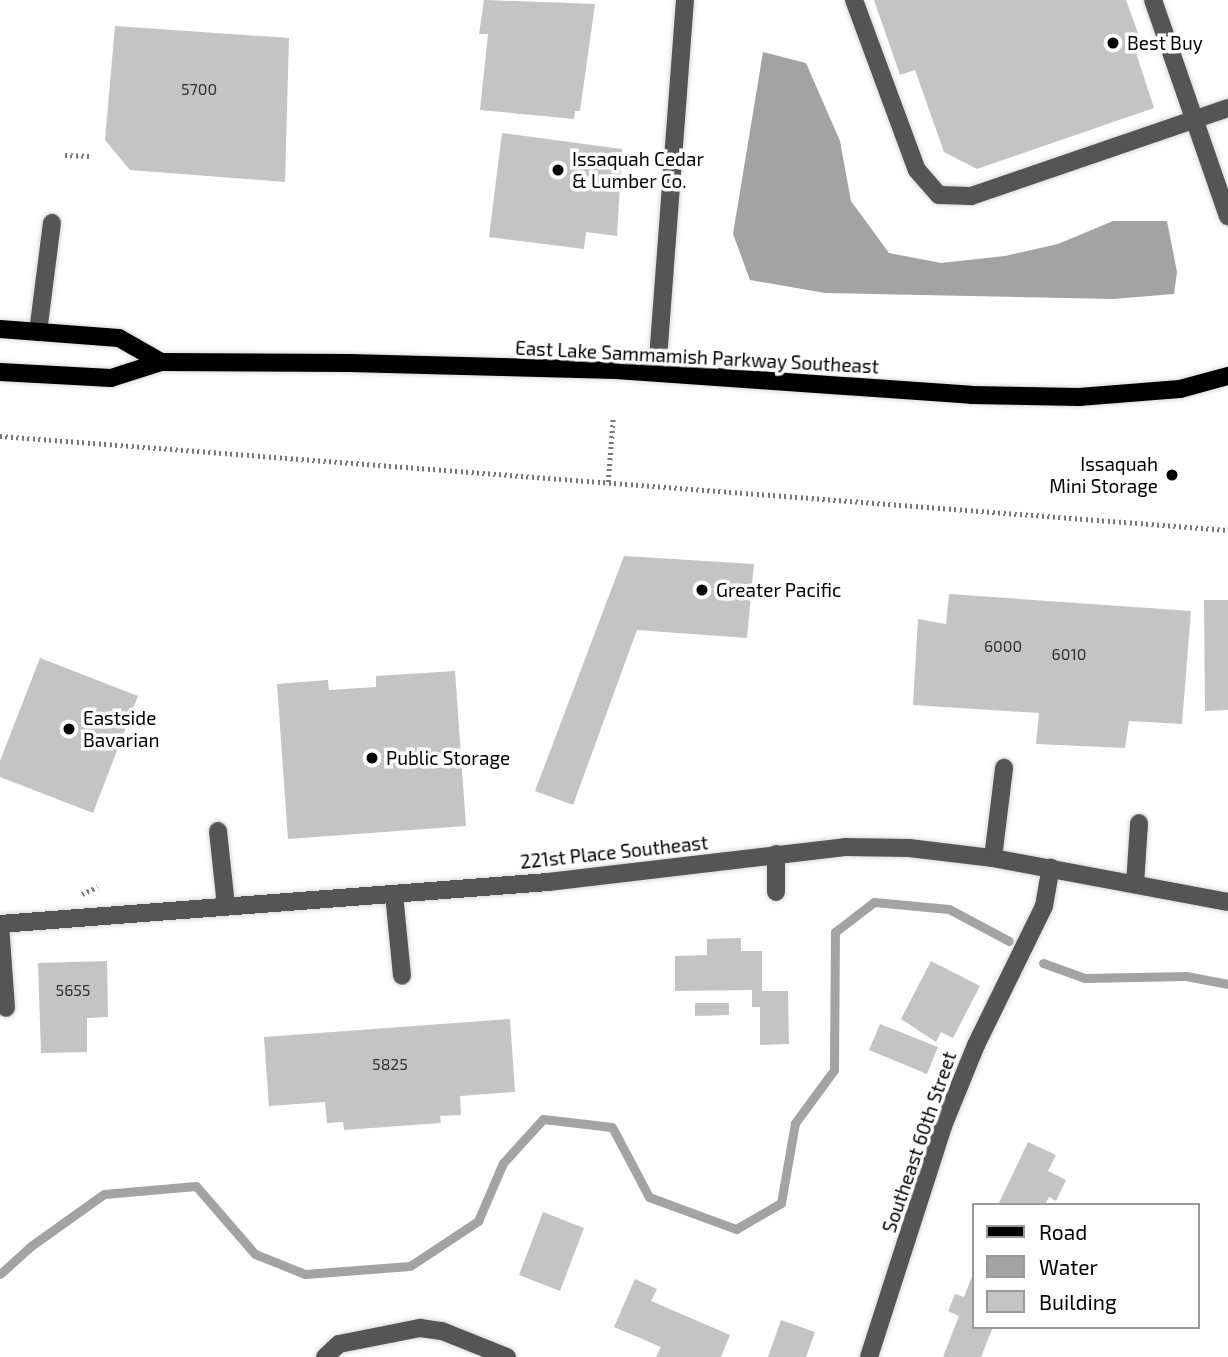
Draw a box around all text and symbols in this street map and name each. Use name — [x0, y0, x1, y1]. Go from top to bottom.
place label: Best Buy — [1127, 32, 1203, 54]
marker: Best Buy — [1105, 35, 1121, 51]
house number: 5700 — [181, 79, 217, 99]
place label: Issaquah Cedar & Lumber Co. — [572, 148, 704, 192]
marker: Issaquah Cedar & Lumber Co. — [550, 162, 566, 178]
street label: East Lake Sammamish Parkway Southeast — [514, 336, 880, 378]
place label: Issaquah Mini Storage — [1049, 453, 1158, 497]
marker: Issaquah Mini Storage — [1164, 467, 1180, 483]
place label: Greater Pacific — [716, 579, 842, 601]
marker: Greater Pacific — [694, 582, 710, 598]
house number: 6000 — [984, 636, 1022, 656]
house number: 6010 — [1052, 644, 1086, 664]
place label: Eastside Bavarian — [83, 707, 159, 751]
marker: Eastside Bavarian — [61, 721, 77, 737]
place label: Public Storage — [386, 747, 510, 769]
marker: Public Storage — [364, 750, 380, 766]
street label: 221st Place Southeast — [519, 831, 709, 873]
house number: 5655 — [56, 980, 90, 1000]
street label: Southeast 60th Street — [877, 1048, 961, 1236]
house number: 5825 — [372, 1054, 408, 1074]
legend — [972, 1203, 1200, 1329]
text: Road — [1039, 1219, 1087, 1244]
text: Water — [1039, 1254, 1098, 1279]
text: Building — [1039, 1289, 1117, 1314]

